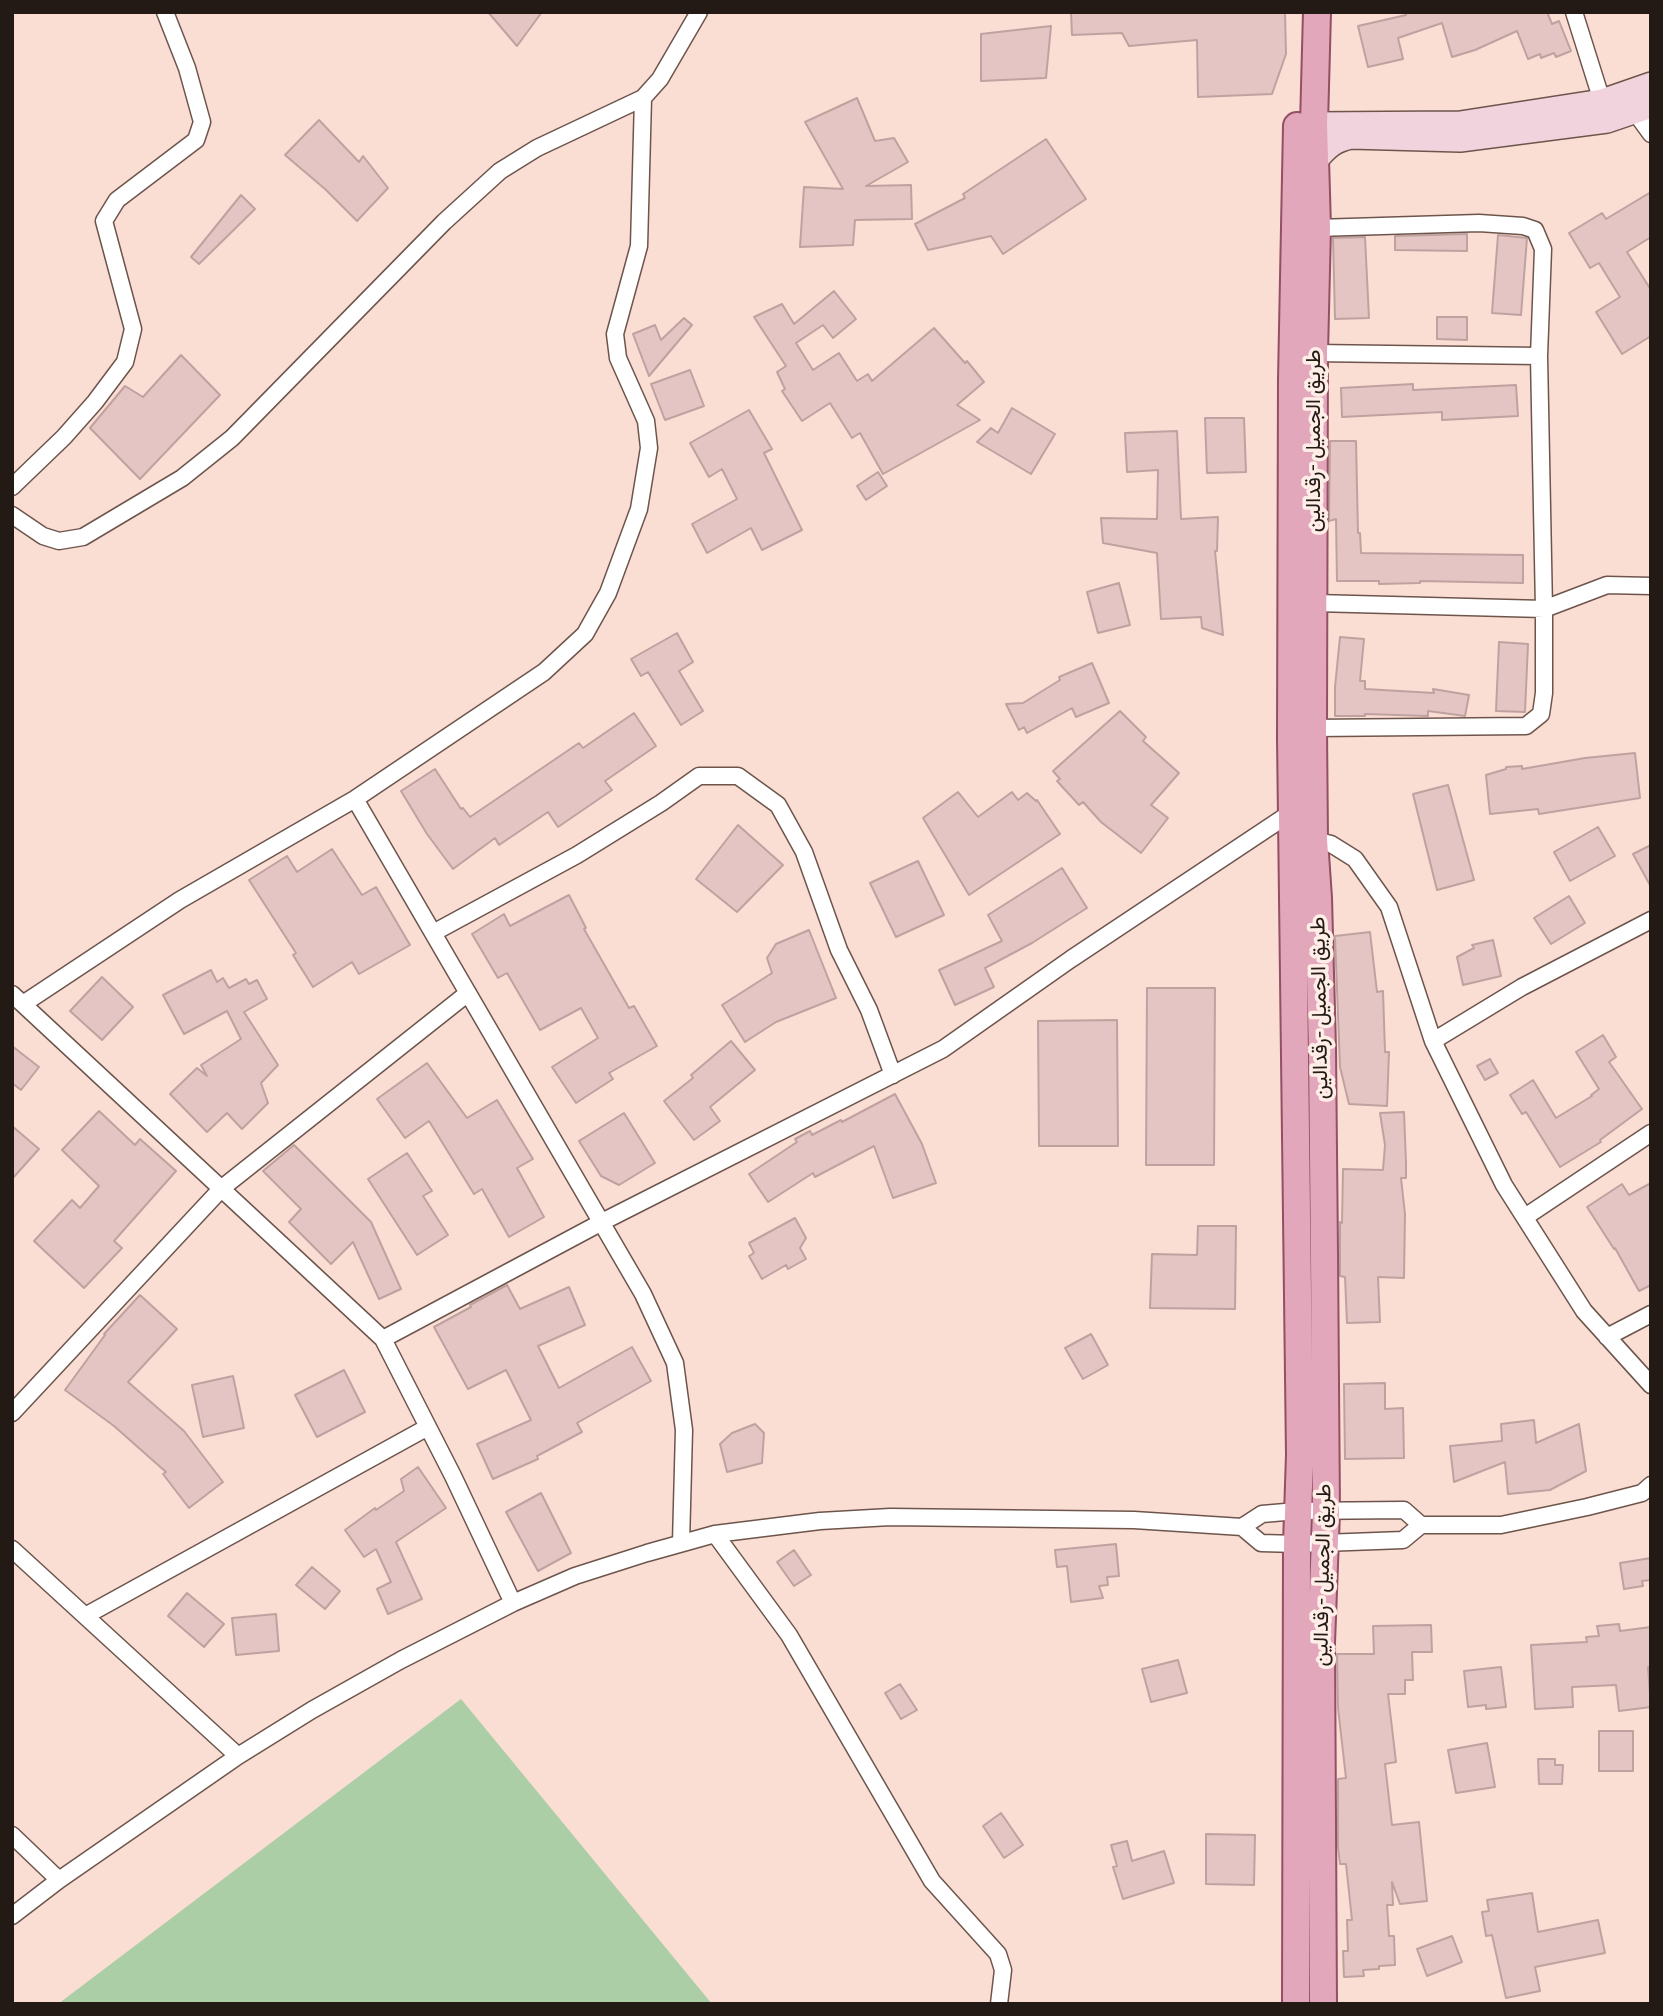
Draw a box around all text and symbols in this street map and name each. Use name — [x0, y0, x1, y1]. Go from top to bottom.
street label: طريق الجميل -رقدالين — [1301, 350, 1327, 532]
street label: طريق الجميل -رقدالين — [1306, 916, 1334, 1100]
street label: طريق الجميل -رقدالين — [1309, 1483, 1337, 1667]

